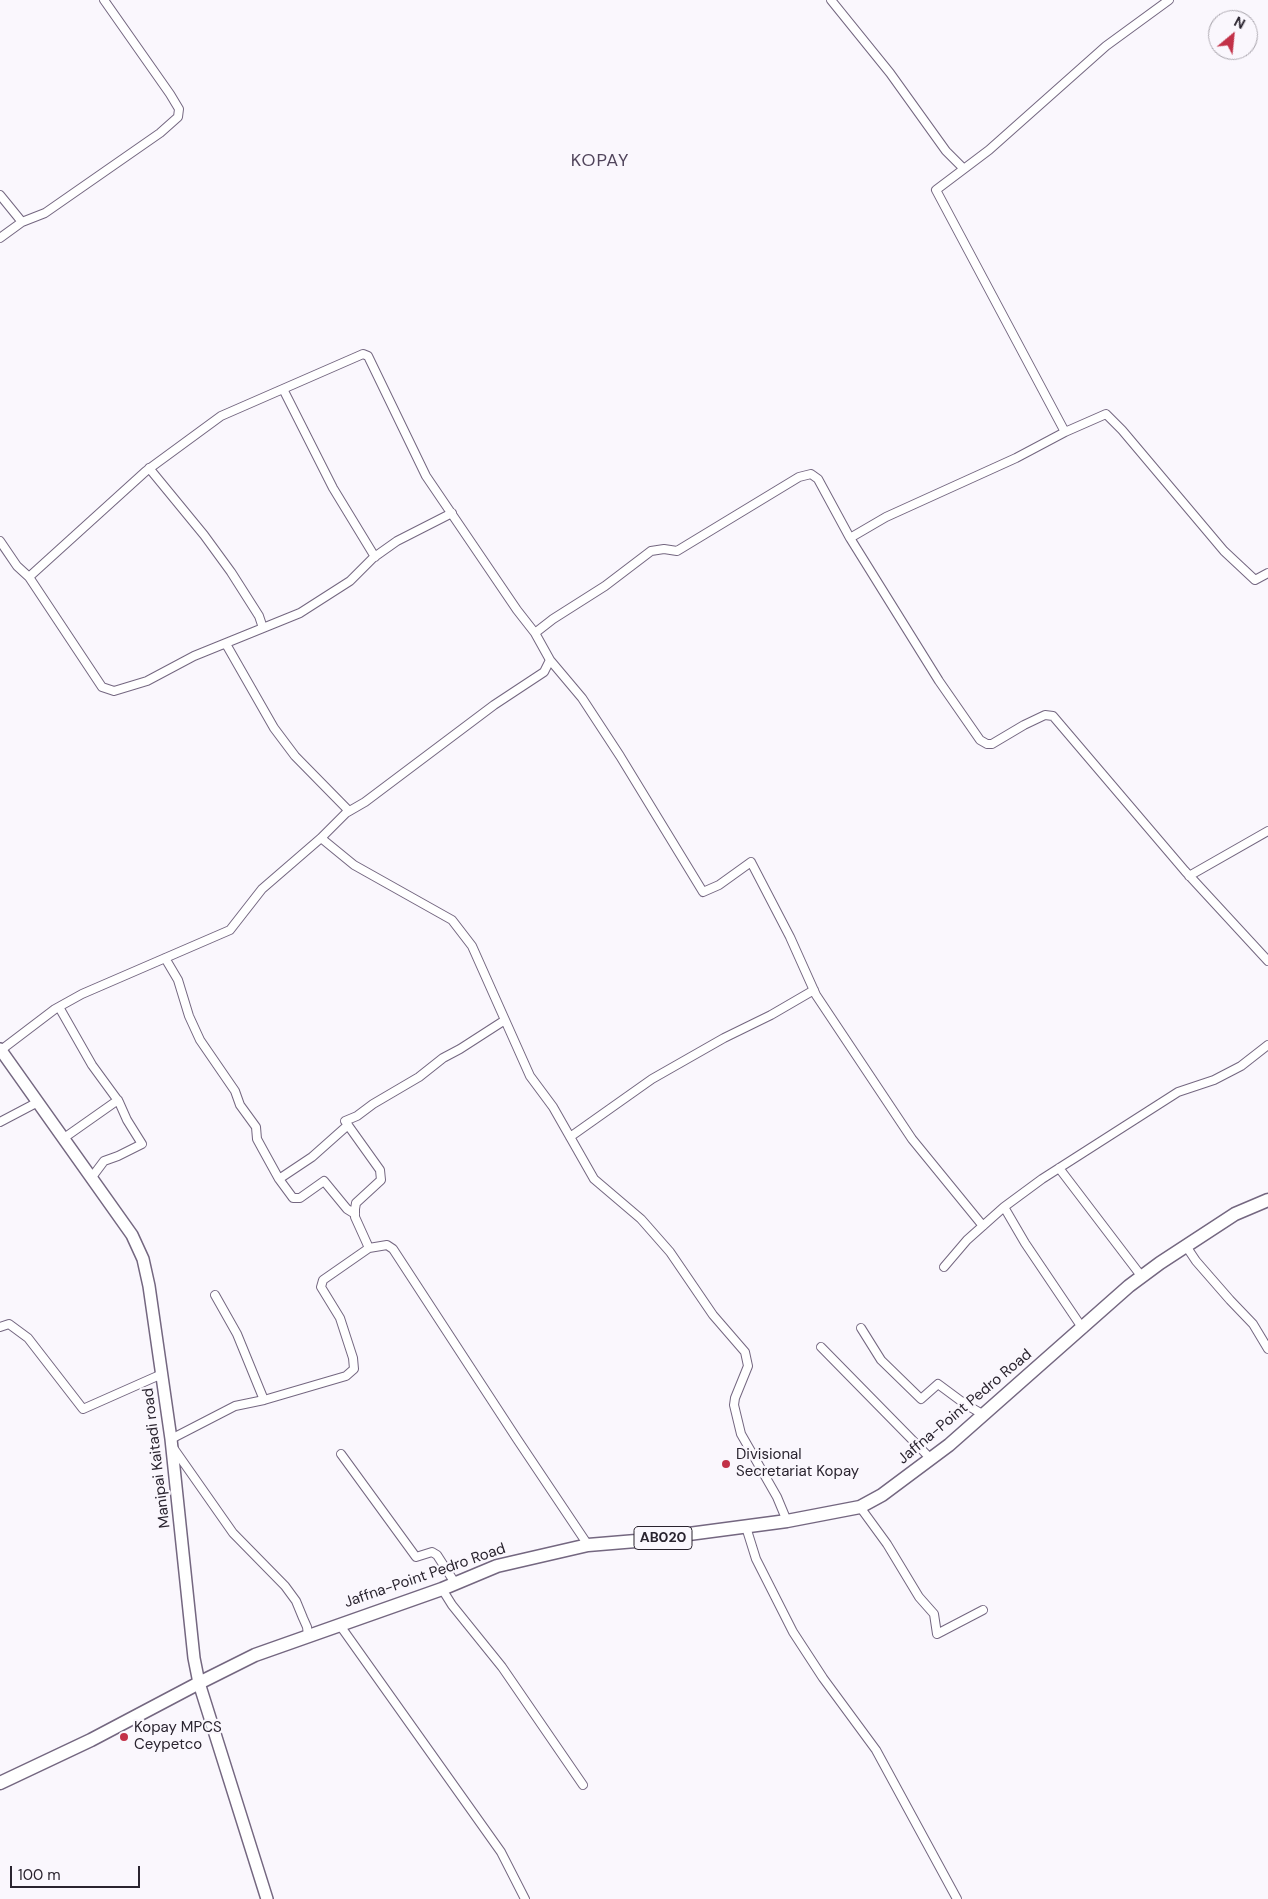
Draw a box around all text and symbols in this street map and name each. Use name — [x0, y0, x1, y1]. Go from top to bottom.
north arrow — [1208, 10, 1258, 60]
text: N — [1231, 12, 1248, 33]
district label: KOPAY — [570, 150, 630, 172]
street label: Jaffna-Point Pedro Road — [894, 1346, 1036, 1468]
street label: Manipai Kaitadi road — [139, 1387, 175, 1529]
place label: Divisional Secretariat Kopay — [736, 1446, 859, 1481]
marker: Divisional Secretariat Kopay — [720, 1458, 732, 1470]
road number: AB020 — [634, 1526, 692, 1550]
street label: Jaffna-Point Pedro Road — [342, 1540, 508, 1612]
place label: Kopay MPCS Ceypetco — [134, 1719, 222, 1754]
marker: Kopay MPCS Ceypetco — [118, 1731, 130, 1743]
scale bar — [12, 1856, 142, 1888]
text: 100 m — [18, 1865, 61, 1885]

